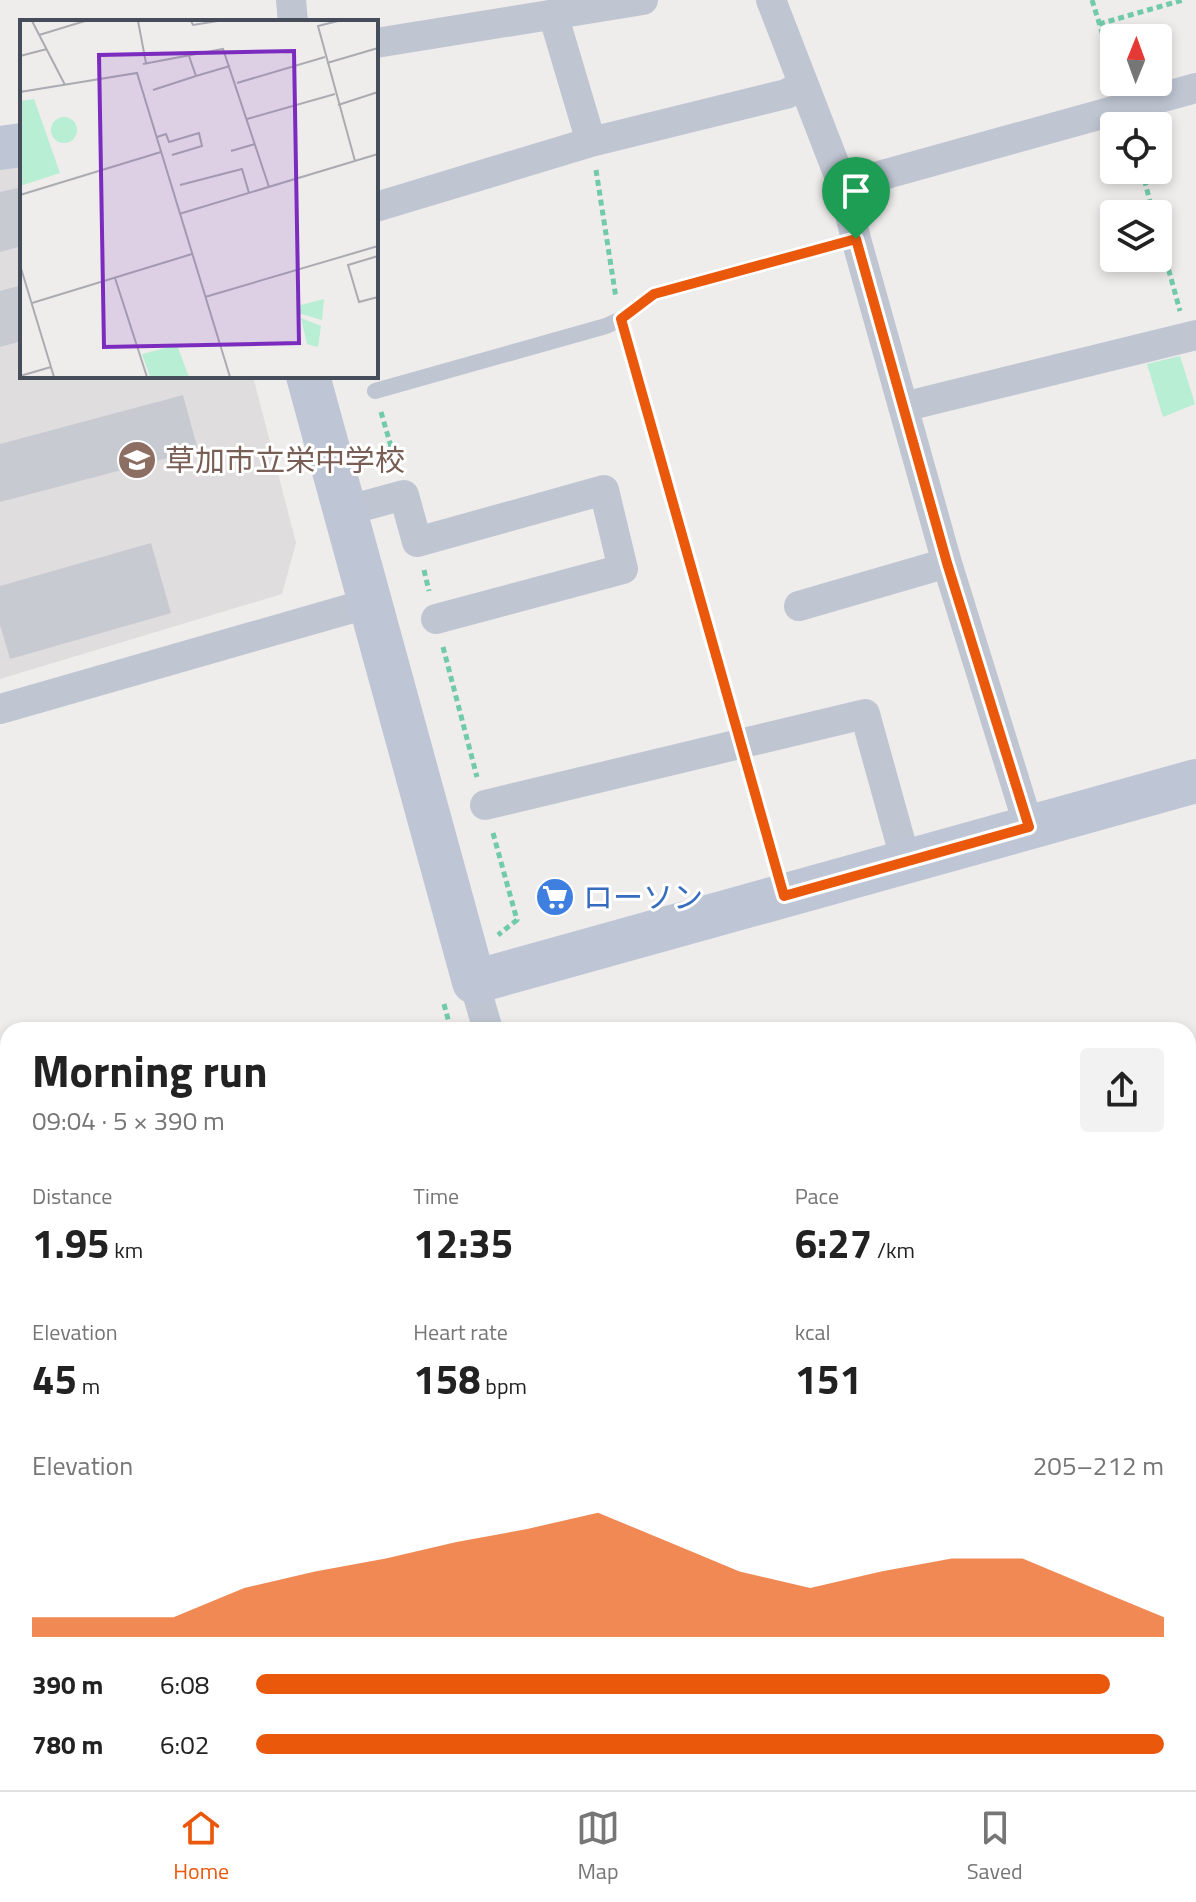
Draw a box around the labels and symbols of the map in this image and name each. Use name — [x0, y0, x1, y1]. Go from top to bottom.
inset map — [20, 20, 378, 378]
north arrow — [1100, 24, 1172, 96]
pin — [822, 157, 890, 239]
place label: 草加市立栄中学校 — [165, 437, 405, 483]
school or university icon: 草加市立栄中学校 — [116, 439, 158, 481]
place label: ローソン — [583, 874, 703, 920]
supermarket icon: ローソン — [534, 876, 576, 918]

